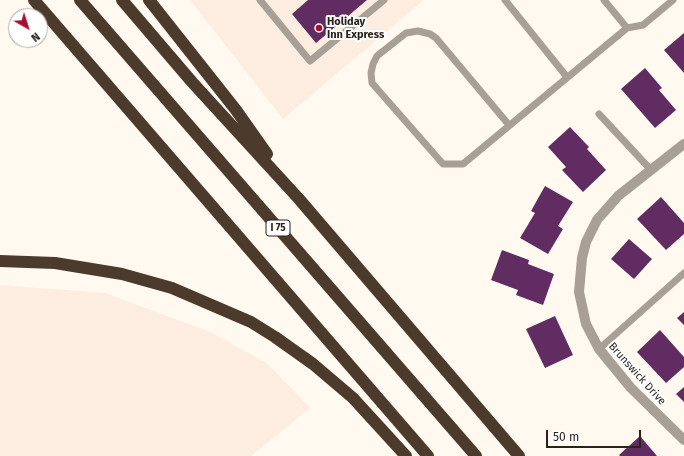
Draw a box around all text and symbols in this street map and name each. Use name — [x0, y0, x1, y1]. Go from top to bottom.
north arrow — [8, 8, 48, 48]
place label: Holiday Inn Express — [327, 15, 384, 41]
marker: Holiday Inn Express — [314, 23, 324, 33]
text: N — [28, 30, 42, 44]
road number: I 75 — [266, 220, 290, 236]
street label: Brunswick Drive — [606, 340, 668, 408]
scale bar — [548, 422, 643, 448]
text: 50 m — [553, 430, 579, 444]

